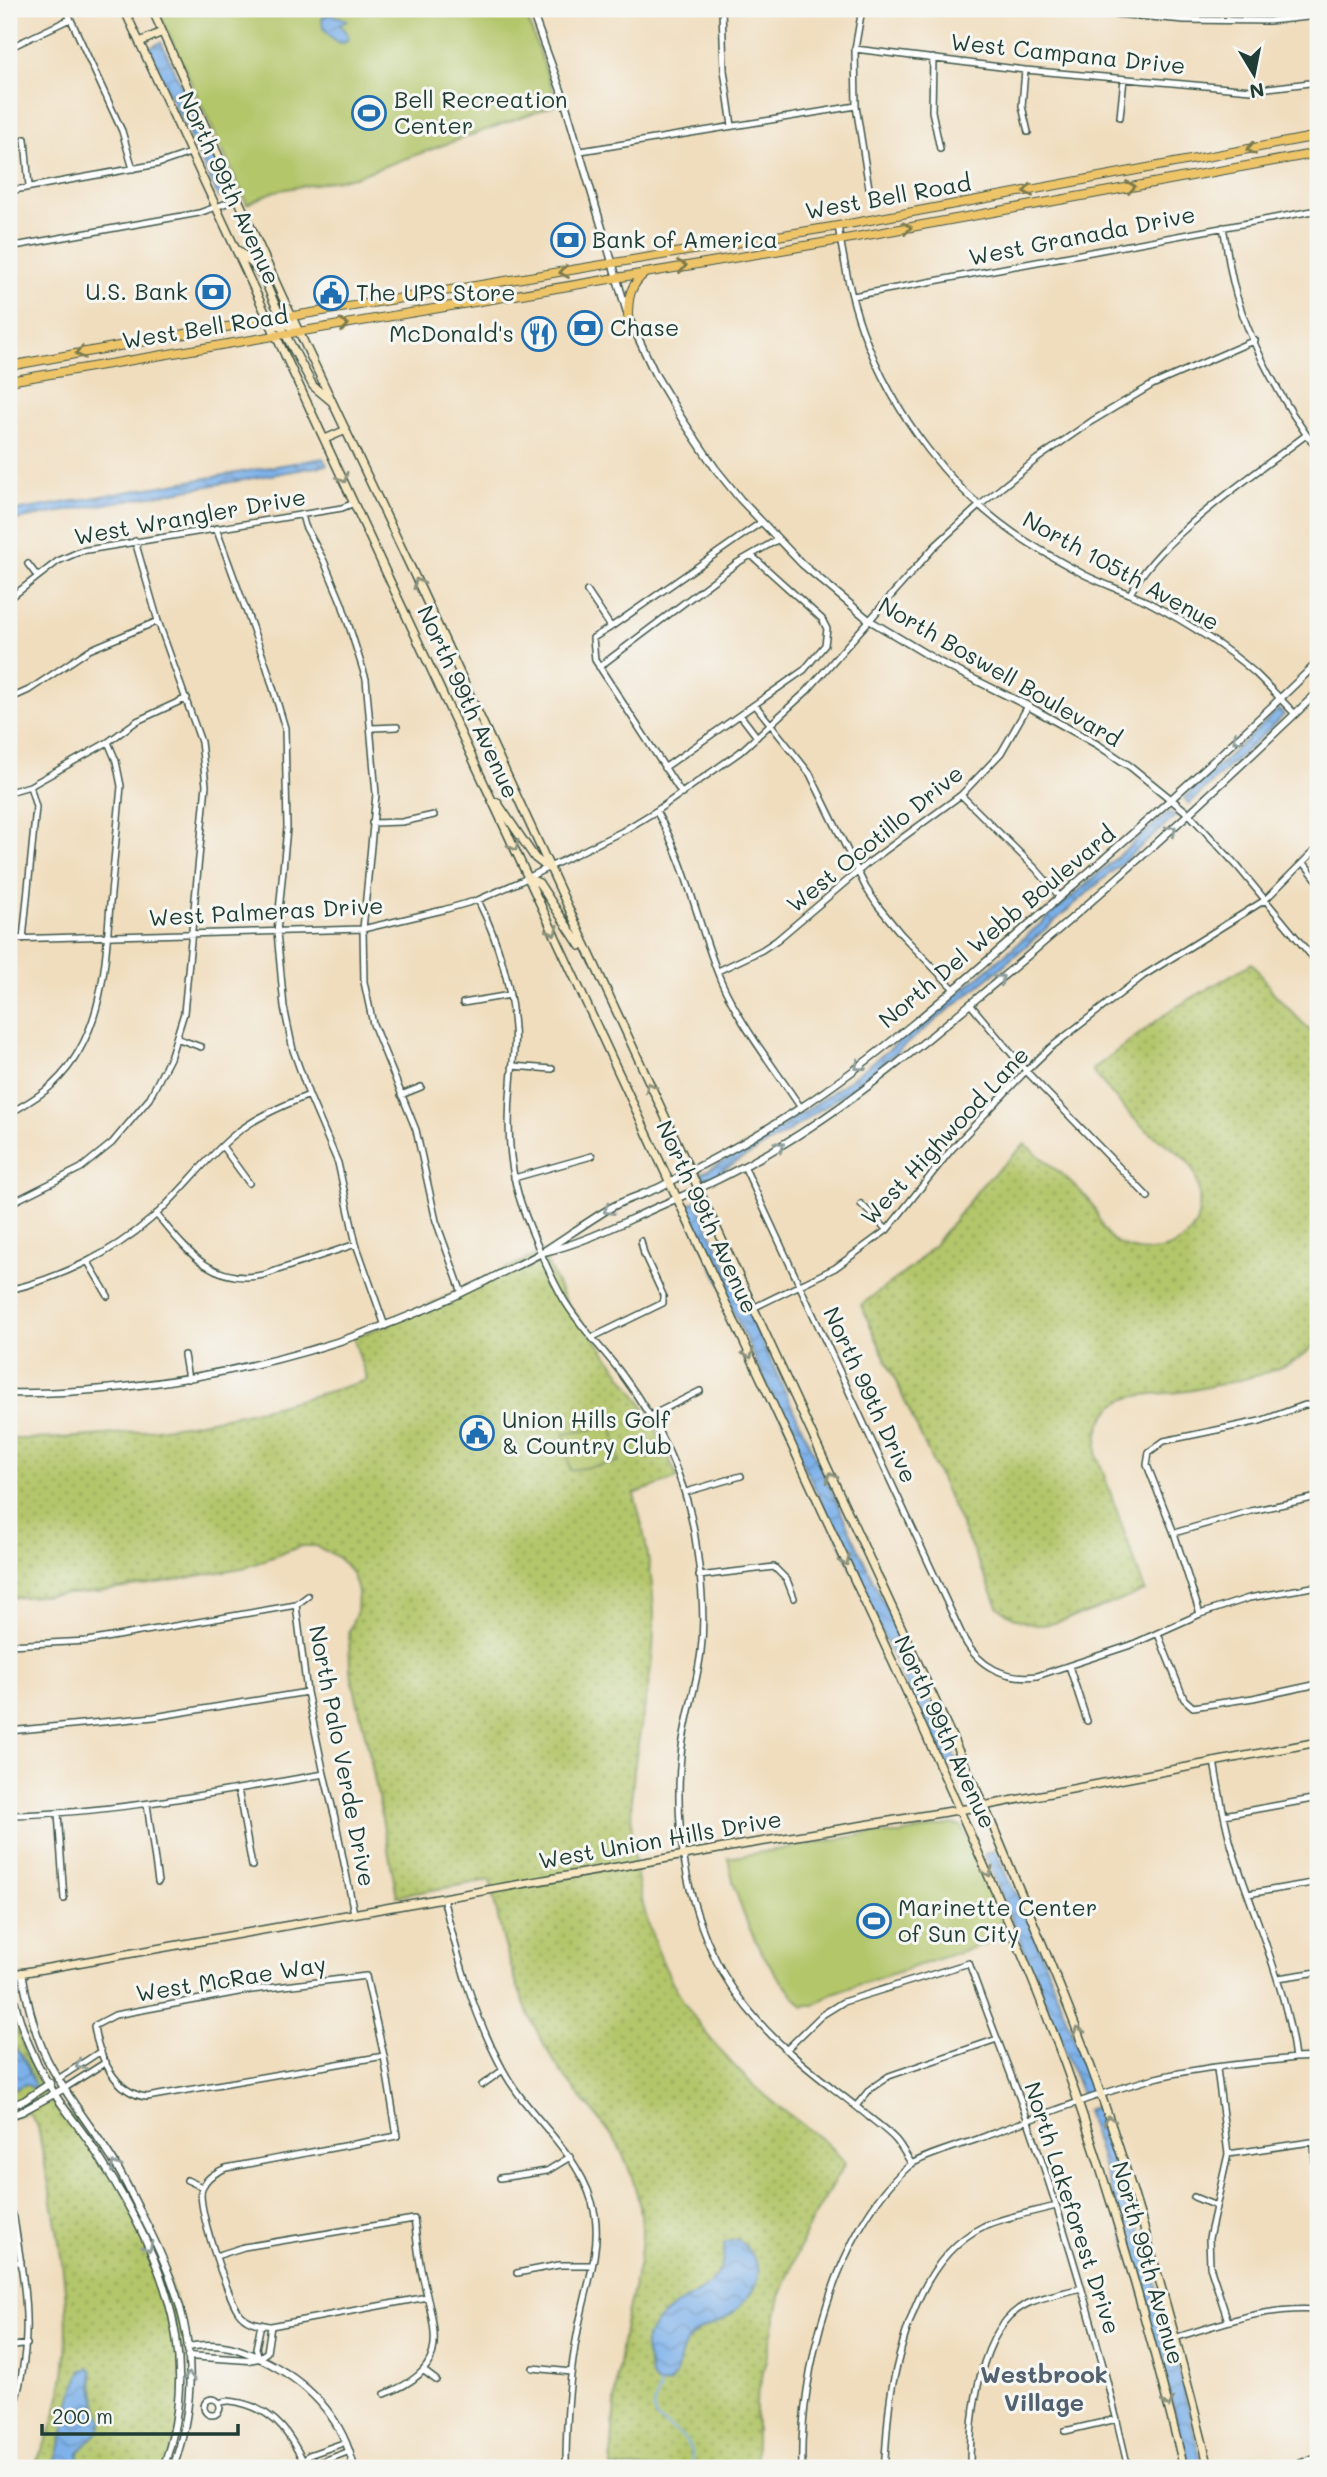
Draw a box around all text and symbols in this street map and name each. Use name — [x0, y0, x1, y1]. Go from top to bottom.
street label: West Campana Drive — [949, 26, 1187, 80]
north arrow — [1218, 38, 1288, 108]
text: N — [1248, 78, 1266, 105]
place label: Bell Recreation Center — [394, 84, 568, 140]
street label: North 99th Avenue — [172, 86, 288, 289]
sports icon: Bell Recreation Center — [350, 94, 388, 132]
one-way arrow — [1245, 140, 1257, 155]
street label: West Bell Road — [803, 167, 973, 225]
one-way arrow — [1125, 180, 1137, 195]
one-way arrow — [1022, 183, 1034, 198]
street label: West Granada Drive — [966, 198, 1198, 272]
bank icon: Bank of America — [549, 221, 587, 259]
one-way arrow — [901, 221, 913, 236]
place label: Bank of America — [592, 224, 778, 254]
one-way arrow — [676, 259, 688, 274]
one-way arrow — [558, 264, 570, 279]
bank icon: U.S. Bank — [194, 273, 232, 311]
public building icon: The UPS Store — [312, 274, 350, 312]
place label: U.S. Bank — [85, 276, 188, 306]
place label: The UPS Store — [356, 277, 516, 307]
street label: West Bell Road — [120, 299, 290, 355]
bank icon: Chase — [566, 309, 604, 347]
place label: Chase — [610, 312, 679, 342]
restaurant icon: McDonald's — [520, 315, 558, 353]
one-way arrow — [338, 318, 350, 333]
place label: McDonald's — [389, 318, 514, 348]
one-way arrow — [74, 345, 86, 360]
one-way arrow — [335, 471, 349, 483]
street label: West Wrangler Drive — [72, 481, 308, 551]
street label: North 105th Avenue — [1018, 504, 1225, 637]
one-way arrow — [412, 578, 426, 590]
street label: North Boswell Boulevard — [874, 589, 1127, 753]
street label: North 99th Avenue — [411, 600, 527, 803]
one-way arrow — [1233, 731, 1246, 744]
street label: West Ocotillo Drive — [780, 758, 969, 919]
street label: North Del Webb Boulevard — [872, 818, 1121, 1034]
one-way arrow — [1163, 826, 1176, 838]
one-way arrow — [506, 839, 520, 851]
street label: West Palmeras Drive — [148, 890, 384, 932]
one-way arrow — [545, 923, 559, 936]
one-way arrow — [991, 975, 1004, 987]
street label: West Highwood Lane — [854, 1040, 1035, 1231]
one-way arrow — [854, 1057, 866, 1070]
one-way arrow — [644, 1082, 658, 1094]
street label: North 99th Avenue — [650, 1115, 766, 1318]
one-way arrow — [772, 1141, 785, 1154]
one-way arrow — [602, 1201, 615, 1214]
street label: North 99th Drive — [817, 1302, 925, 1487]
one-way arrow — [741, 1347, 755, 1359]
place label: Union Hills Golf & Country Club — [502, 1404, 672, 1460]
public building icon: Union Hills Golf & Country Club — [458, 1414, 496, 1452]
one-way arrow — [825, 1472, 839, 1484]
one-way arrow — [837, 1553, 851, 1566]
street label: North Palo Verde Drive — [303, 1623, 383, 1889]
street label: North 99th Avenue — [888, 1630, 1004, 1833]
street label: West Union Hills Drive — [536, 1803, 784, 1875]
one-way arrow — [980, 1865, 994, 1877]
place label: Marinette Center of Sun City — [898, 1892, 1097, 1948]
sports icon: Marinette Center of Sun City — [855, 1902, 893, 1940]
street label: West McRae Way — [134, 1948, 328, 2008]
one-way arrow — [1072, 2026, 1086, 2038]
one-way arrow — [74, 2057, 87, 2070]
street label: North Lakeforest Drive — [1018, 2078, 1128, 2338]
one-way arrow — [1103, 2114, 1118, 2126]
street label: North 99th Avenue — [1106, 2158, 1192, 2368]
one-way arrow — [110, 2160, 123, 2173]
one-way arrow — [139, 2240, 153, 2252]
district label: Westbrook Village — [980, 2358, 1108, 2417]
one-way arrow — [181, 2372, 197, 2382]
scale bar — [42, 2393, 238, 2437]
one-way arrow — [1160, 2397, 1174, 2409]
text: 200 m — [52, 2402, 113, 2429]

